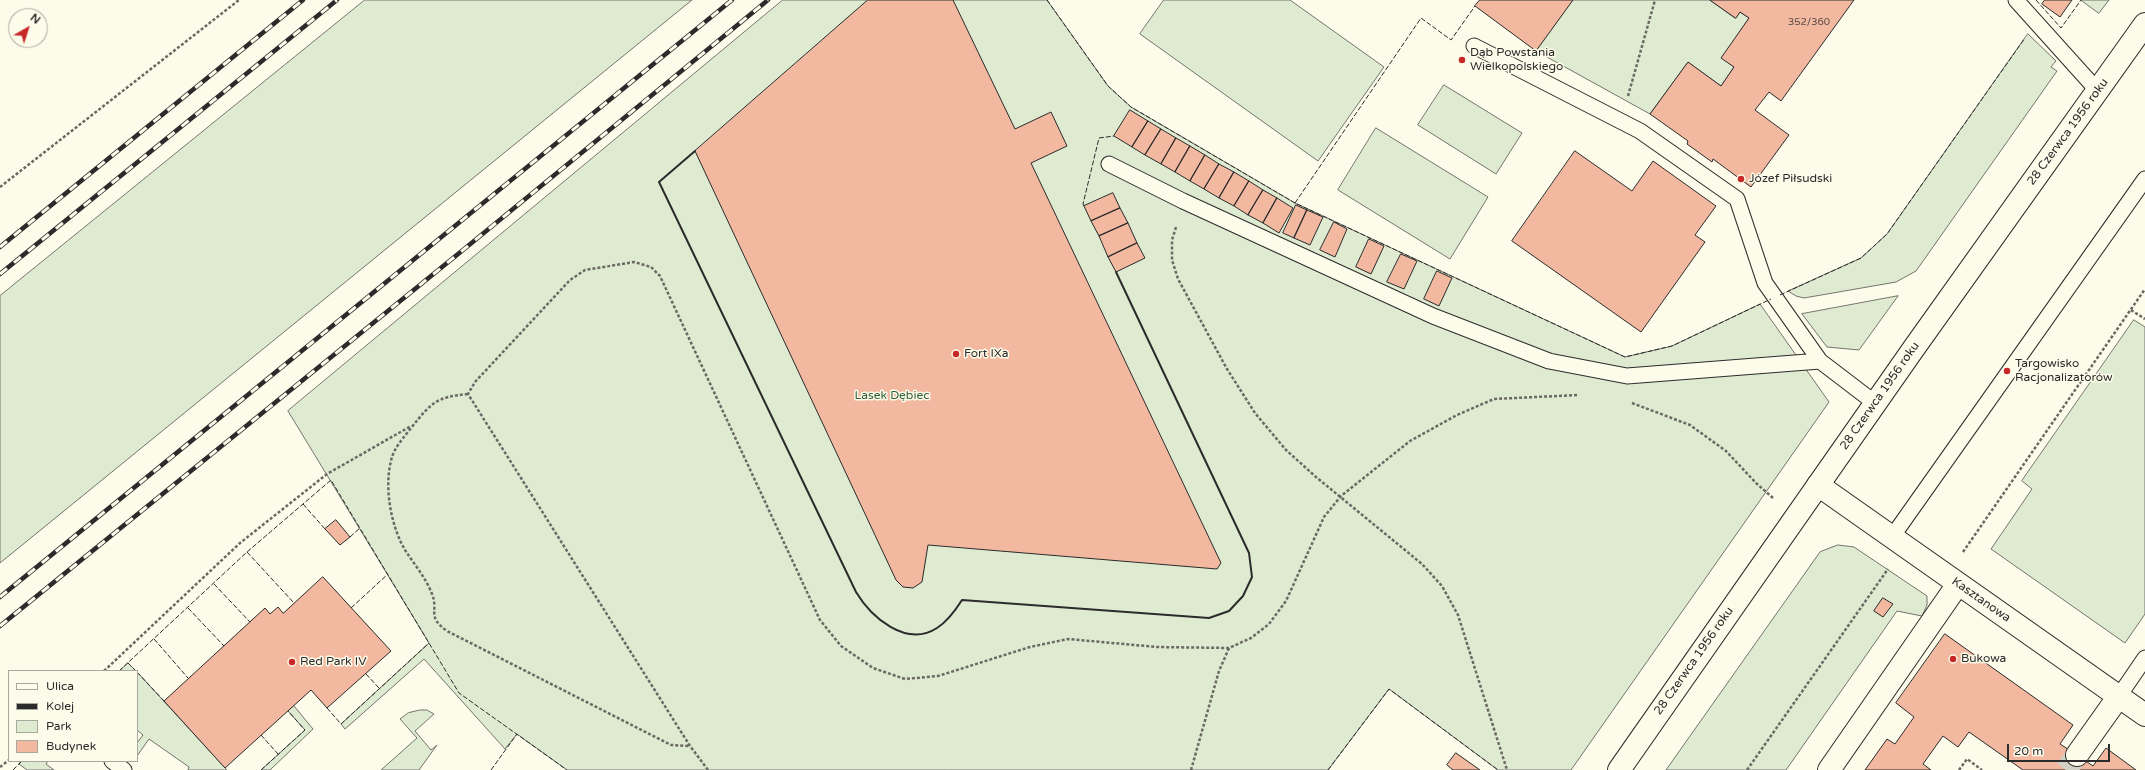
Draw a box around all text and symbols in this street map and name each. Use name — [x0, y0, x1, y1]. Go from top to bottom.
north arrow — [8, 8, 48, 48]
text: N — [28, 11, 43, 27]
house number: 352/360 — [1788, 16, 1830, 28]
place label: Dąb Powstania Wielkopolskiego — [1470, 46, 1563, 74]
marker: Dąb Powstania Wielkopolskiego — [1457, 55, 1467, 65]
street label: 28 Czerwca 1956 roku — [2024, 76, 2112, 188]
place label: Józef Piłsudski — [1749, 172, 1832, 186]
marker: Józef Piłsudski — [1736, 174, 1746, 184]
street label: 28 Czerwca 1956 roku — [1837, 339, 1923, 453]
place label: Fort IXa — [964, 347, 1009, 361]
marker: Fort IXa — [951, 349, 961, 359]
place label: Targowisko Racjonalizatorów — [2015, 357, 2113, 385]
marker: Targowisko Racjonalizatorów — [2002, 366, 2012, 376]
park label: Lasek Dębiec — [854, 389, 930, 403]
street label: Kasztanowa — [1949, 574, 2013, 626]
street label: 28 Czerwca 1956 roku — [1651, 604, 1737, 718]
place label: Bukowa — [1961, 652, 2006, 666]
marker: Bukowa — [1948, 654, 1958, 664]
place label: Red Park IV — [300, 655, 367, 669]
marker: Red Park IV — [287, 657, 297, 667]
legend — [8, 670, 138, 762]
text: Ulica — [46, 679, 74, 693]
text: Kolej — [46, 699, 74, 713]
text: Park — [46, 719, 72, 733]
scale bar — [2009, 736, 2112, 762]
text: Budynek — [46, 739, 96, 753]
text: 20 m — [2014, 744, 2043, 758]

